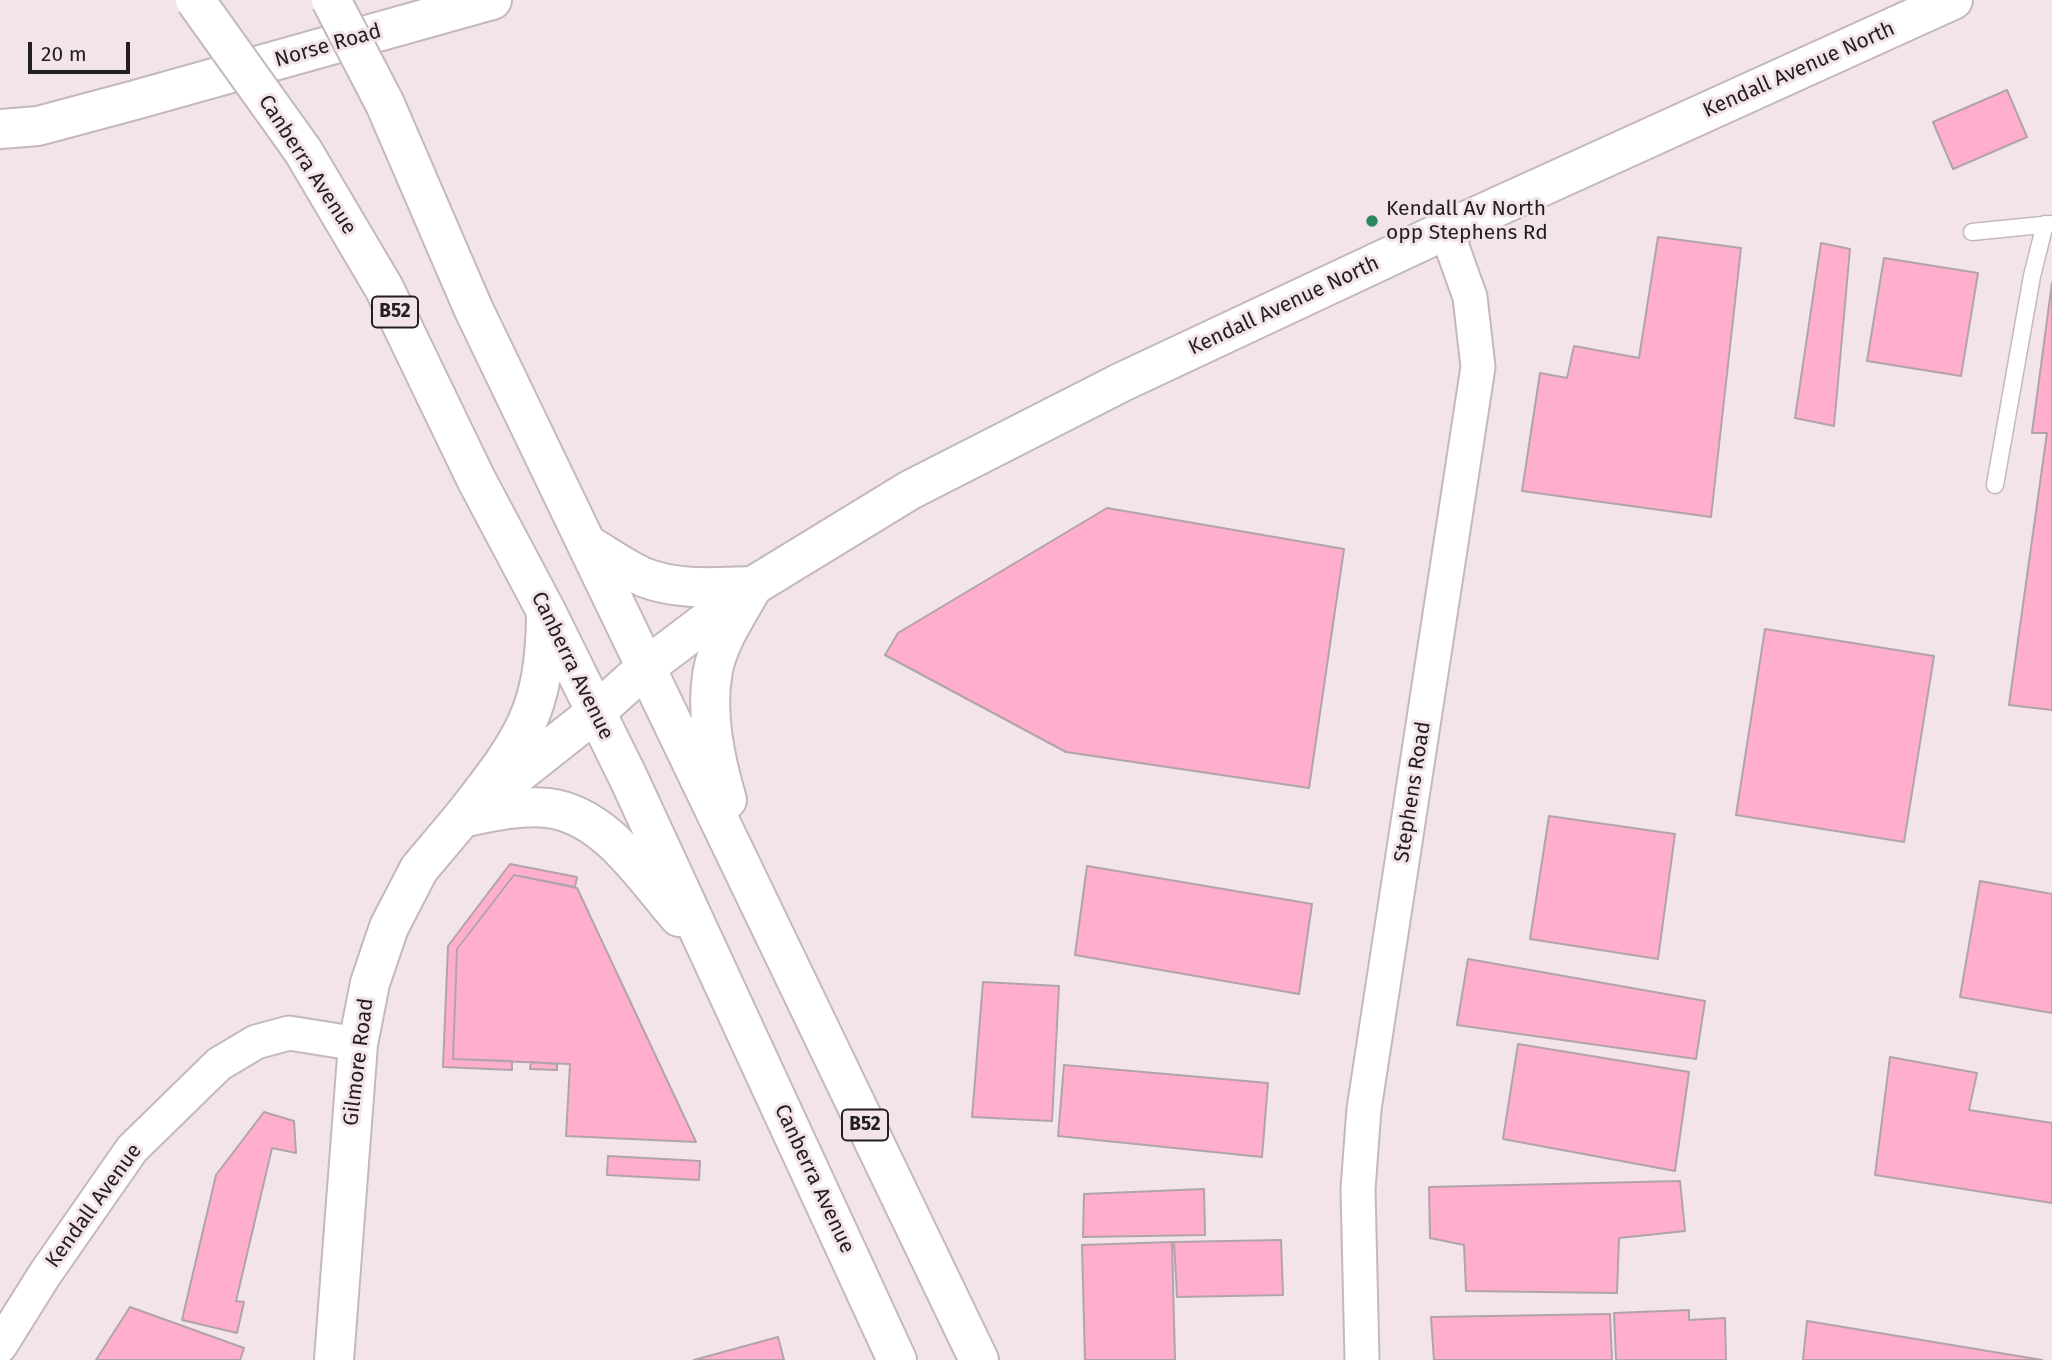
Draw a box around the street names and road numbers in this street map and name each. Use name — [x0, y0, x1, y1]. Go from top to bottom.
street label: Kendall Avenue North — [1699, 16, 1899, 124]
street label: Norse Road — [272, 19, 384, 73]
street label: Canberra Avenue — [252, 90, 362, 240]
street label: Kendall Avenue North — [1185, 251, 1383, 361]
road number: B52 — [372, 296, 418, 328]
street label: Canberra Avenue — [525, 588, 619, 744]
street label: Stephens Road — [1389, 720, 1437, 864]
street label: Gilmore Road — [339, 997, 379, 1127]
street label: Canberra Avenue — [768, 1101, 860, 1257]
road number: B52 — [842, 1110, 888, 1140]
street label: Kendall Avenue — [41, 1139, 147, 1273]

